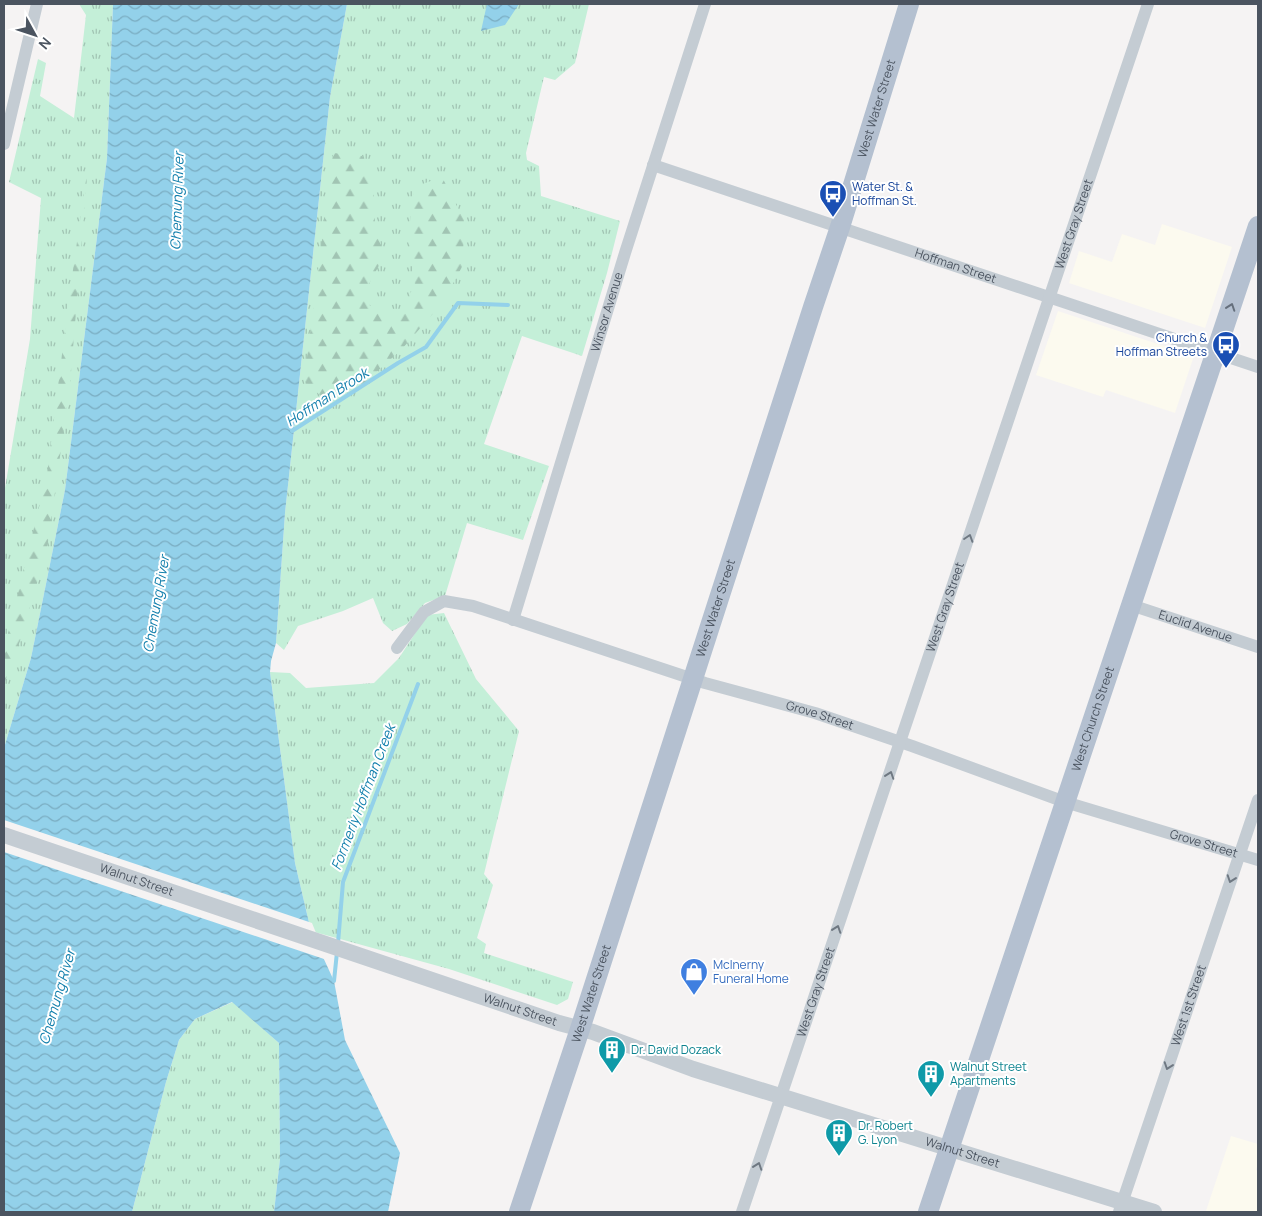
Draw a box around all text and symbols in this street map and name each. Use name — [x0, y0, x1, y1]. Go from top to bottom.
north arrow — [10, 10, 60, 60]
text: N — [35, 34, 56, 54]
street label: West Water Street — [853, 57, 899, 160]
water label: Chemung River — [165, 150, 188, 250]
street label: West Gray Street — [1050, 177, 1097, 271]
place label: Water St. & Hoffman St. — [852, 178, 917, 209]
bus stop icon: Water St. & Hoffman St. — [818, 179, 848, 218]
street label: Hoffman Street — [913, 244, 999, 287]
street label: Winsor Avenue — [586, 270, 627, 354]
one-way arrow — [1225, 303, 1235, 312]
place label: Church & Hoffman Streets — [1116, 329, 1207, 360]
bus stop icon: Church & Hoffman Streets — [1211, 330, 1241, 369]
water label: Hoffman Brook — [282, 362, 373, 430]
one-way arrow — [964, 534, 974, 543]
water label: Chemung River — [138, 552, 174, 654]
street label: West Water Street — [692, 557, 739, 659]
street label: West Gray Street — [922, 560, 968, 654]
street label: Euclid Avenue — [1157, 606, 1235, 646]
street label: West Church Street — [1067, 664, 1118, 773]
street label: Grove Street — [784, 696, 856, 734]
water label: Formerly Hoffman Creek — [326, 719, 400, 872]
one-way arrow — [884, 772, 894, 780]
street label: Grove Street — [1168, 825, 1240, 862]
street label: Walnut Street — [98, 859, 176, 900]
one-way arrow — [1227, 874, 1237, 883]
one-way arrow — [832, 925, 842, 934]
street label: West Water Street — [567, 942, 615, 1045]
water label: Chemung River — [34, 945, 80, 1047]
street label: West Gray Street — [792, 945, 839, 1039]
place label: McInerny Funeral Home — [713, 956, 789, 987]
shop icon: McInerny Funeral Home — [679, 957, 709, 996]
street label: West 1st Street — [1167, 962, 1210, 1048]
street label: Walnut Street — [481, 989, 560, 1030]
building icon: Dr. David Dozack — [597, 1035, 627, 1074]
place label: Dr. David Dozack — [631, 1041, 722, 1058]
place label: Walnut Street Apartments — [950, 1058, 1027, 1089]
building icon: Walnut Street Apartments — [916, 1059, 946, 1098]
one-way arrow — [1164, 1061, 1174, 1070]
place label: Dr. Robert G. Lyon — [858, 1117, 913, 1148]
building icon: Dr. Robert G. Lyon — [824, 1118, 854, 1157]
street label: Walnut Street — [923, 1133, 1002, 1172]
one-way arrow — [752, 1162, 762, 1171]

